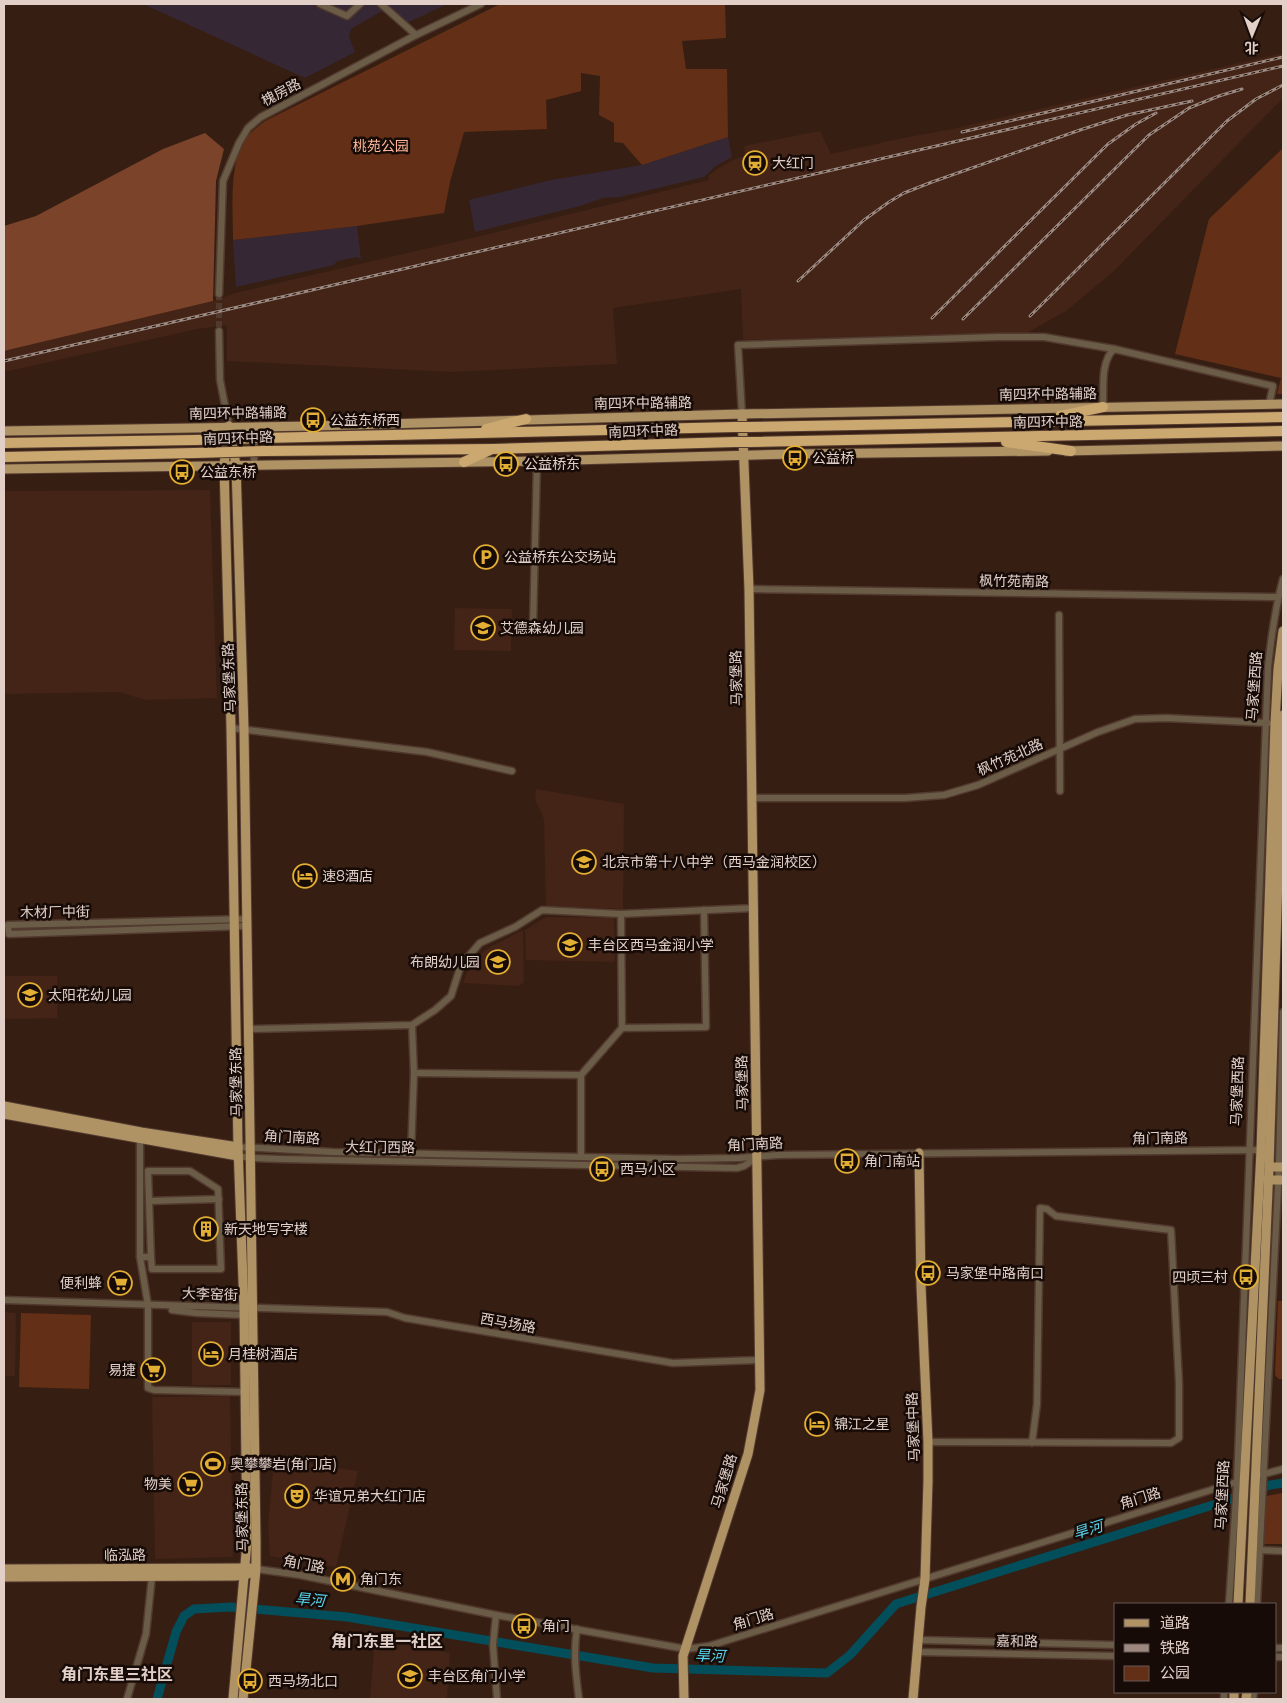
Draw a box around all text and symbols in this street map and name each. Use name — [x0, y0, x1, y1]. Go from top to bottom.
north arrow — [1227, 10, 1277, 60]
text: 北 — [1245, 39, 1259, 57]
street label: 槐房路 — [258, 74, 304, 110]
park label: 桃苑公园 — [353, 137, 409, 155]
station icon: 大红门 — [742, 150, 768, 176]
place label: 大红门 — [772, 154, 814, 172]
street label: 南四环中路辅路 — [999, 384, 1097, 404]
street label: 南四环中路辅路 — [594, 393, 692, 413]
street label: 南四环中路辅路 — [189, 403, 287, 423]
bus stop icon: 公益东桥西 — [300, 407, 326, 433]
place label: 公益东桥西 — [330, 411, 400, 429]
street label: 南四环中路 — [1013, 412, 1083, 432]
street label: 南四环中路 — [608, 421, 678, 441]
street label: 南四环中路 — [203, 428, 273, 448]
bus stop icon: 公益桥 — [782, 445, 808, 471]
place label: 公益桥 — [812, 449, 854, 467]
bus stop icon: 公益桥东 — [493, 451, 519, 477]
place label: 公益桥东 — [524, 455, 580, 473]
bus stop icon: 公益东桥 — [169, 459, 195, 485]
place label: 公益东桥 — [200, 463, 256, 481]
parking icon: 公益桥东公交场站 — [473, 544, 499, 570]
place label: 公益桥东公交场站 — [504, 548, 616, 566]
street label: 枫竹苑南路 — [979, 571, 1049, 591]
school or university icon: 艾德森幼儿园 — [470, 615, 496, 641]
place label: 艾德森幼儿园 — [500, 619, 584, 637]
street label: 马家堡东路 — [219, 643, 239, 713]
street label: 马家堡路 — [727, 650, 745, 706]
street label: 马家堡西路 — [1243, 650, 1265, 722]
street label: 枫竹苑北路 — [974, 735, 1046, 779]
school or university icon: 北京市第十八中学（西马金润校区） — [571, 849, 597, 875]
place label: 北京市第十八中学（西马金润校区） — [602, 853, 826, 871]
hotel icon: 速8酒店 — [292, 863, 318, 889]
place label: 速8酒店 — [322, 867, 373, 885]
street label: 木材厂中街 — [20, 902, 90, 922]
school or university icon: 丰台区西马金润小学 — [557, 932, 583, 958]
place label: 丰台区西马金润小学 — [588, 936, 714, 954]
school or university icon: 布朗幼儿园 — [485, 949, 511, 975]
place label: 布朗幼儿园 — [410, 953, 480, 971]
school or university icon: 太阳花幼儿园 — [17, 982, 43, 1008]
place label: 太阳花幼儿园 — [48, 986, 132, 1004]
street label: 马家堡东路 — [226, 1047, 246, 1117]
street label: 马家堡路 — [733, 1055, 751, 1111]
street label: 马家堡西路 — [1227, 1056, 1247, 1126]
street label: 角门南路 — [264, 1127, 320, 1147]
street label: 角门南路 — [1132, 1129, 1188, 1147]
street label: 角门南路 — [727, 1134, 783, 1154]
street label: 大红门西路 — [345, 1137, 415, 1157]
bus stop icon: 角门南站 — [834, 1148, 860, 1174]
place label: 角门南站 — [864, 1152, 920, 1170]
bus stop icon: 西马小区 — [589, 1156, 615, 1182]
place label: 西马小区 — [620, 1160, 676, 1178]
building icon: 新天地写字楼 — [193, 1216, 219, 1242]
place label: 新天地写字楼 — [224, 1220, 308, 1238]
bus stop icon: 马家堡中路南口 — [915, 1260, 941, 1286]
place label: 马家堡中路南口 — [946, 1264, 1044, 1282]
bus stop icon: 四顷三村 — [1233, 1264, 1259, 1290]
place label: 四顷三村 — [1172, 1268, 1228, 1286]
supermarket icon: 便利蜂 — [107, 1270, 133, 1296]
place label: 便利蜂 — [60, 1274, 102, 1292]
street label: 大李窑街 — [182, 1284, 238, 1304]
street label: 西马场路 — [479, 1309, 537, 1337]
hotel icon: 月桂树酒店 — [198, 1341, 224, 1367]
place label: 月桂树酒店 — [228, 1345, 298, 1363]
supermarket icon: 易捷 — [140, 1357, 166, 1383]
place label: 易捷 — [108, 1361, 136, 1379]
street label: 马家堡中路 — [903, 1392, 923, 1462]
hotel icon: 锦江之星 — [804, 1411, 830, 1437]
place label: 锦江之星 — [834, 1415, 890, 1433]
sports icon: 奥攀攀岩(角门店) — [200, 1451, 226, 1477]
street label: 马家堡路 — [707, 1452, 741, 1510]
place label: 奥攀攀岩(角门店) — [230, 1455, 337, 1473]
street label: 马家堡西路 — [1211, 1460, 1233, 1530]
supermarket icon: 物美 — [177, 1471, 203, 1497]
place label: 物美 — [144, 1475, 172, 1493]
street label: 马家堡东路 — [232, 1482, 252, 1552]
theatre icon: 华谊兄弟大红门店 — [284, 1483, 310, 1509]
street label: 角门路 — [1117, 1483, 1163, 1513]
place label: 华谊兄弟大红门店 — [314, 1487, 426, 1505]
water label: 旱河 — [1071, 1515, 1108, 1543]
street label: 临泓路 — [104, 1546, 146, 1564]
street label: 角门路 — [282, 1551, 326, 1577]
metro station icon: 角门东 — [330, 1566, 356, 1592]
place label: 角门东 — [360, 1570, 402, 1588]
water label: 旱河 — [294, 1589, 329, 1611]
legend — [1114, 1603, 1277, 1693]
street label: 角门路 — [730, 1604, 776, 1634]
bus stop icon: 角门 — [511, 1613, 537, 1639]
text: 道路 — [1160, 1613, 1190, 1632]
place label: 角门 — [542, 1617, 570, 1635]
district label: 角门东里一社区 — [331, 1632, 443, 1651]
street label: 嘉和路 — [996, 1632, 1038, 1650]
text: 铁路 — [1160, 1638, 1190, 1657]
water label: 旱河 — [695, 1645, 728, 1666]
school or university icon: 丰台区角门小学 — [397, 1663, 423, 1689]
text: 公园 — [1160, 1663, 1190, 1682]
district label: 角门东里三社区 — [61, 1665, 173, 1684]
place label: 丰台区角门小学 — [428, 1667, 526, 1685]
bus stop icon: 西马场北口 — [237, 1668, 263, 1694]
place label: 西马场北口 — [268, 1672, 338, 1690]

